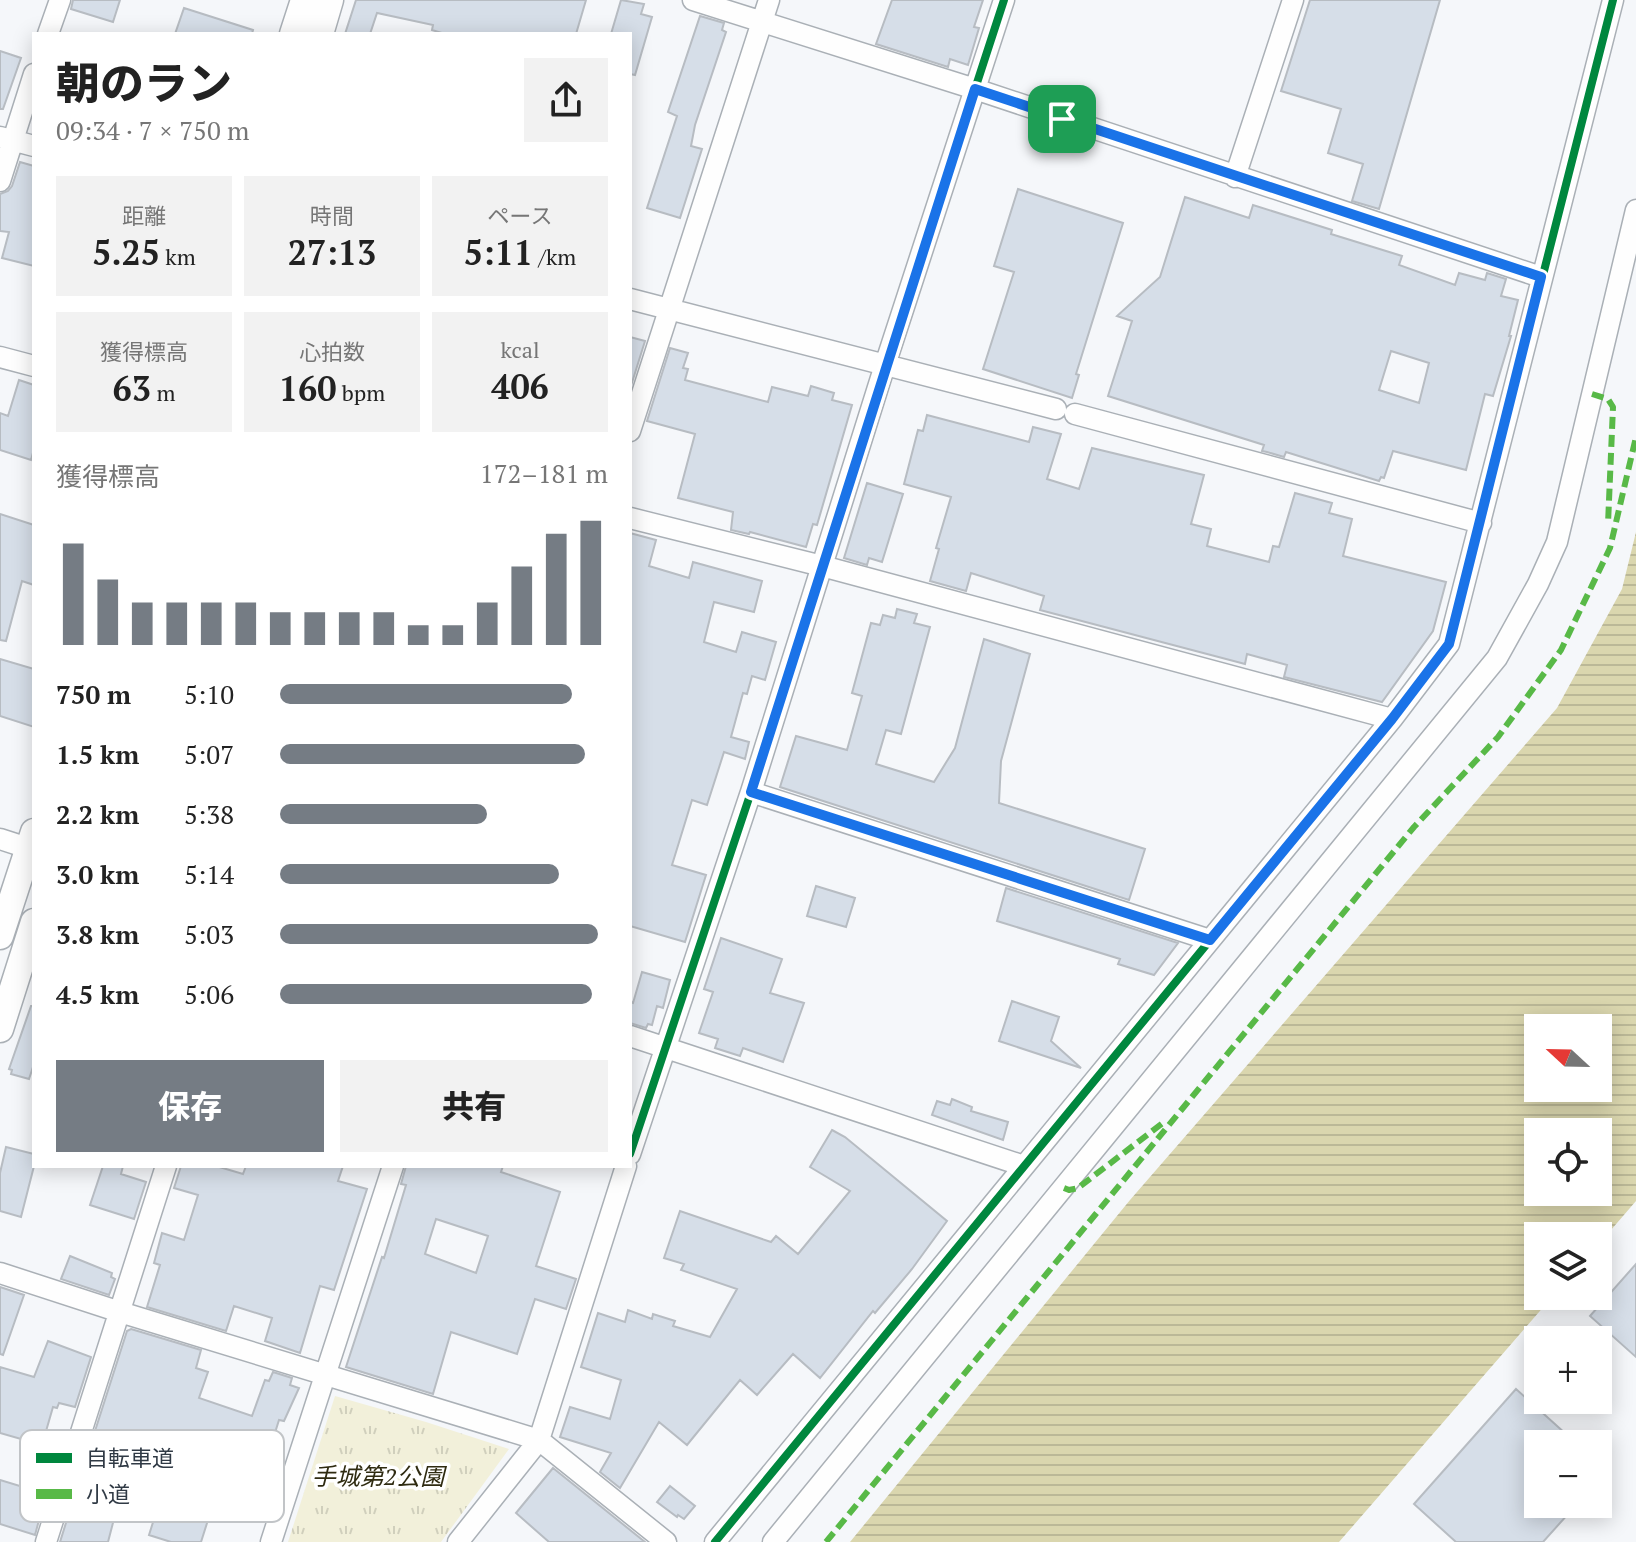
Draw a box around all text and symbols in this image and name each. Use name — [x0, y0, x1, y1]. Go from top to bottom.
text: 朝のラン — [56, 53, 232, 112]
button: share — [524, 58, 608, 142]
pin — [1028, 85, 1096, 153]
icon: arrive — [1040, 97, 1084, 141]
text: 09:34 · 7 × 750 m — [56, 113, 250, 147]
text: 距離 — [122, 201, 166, 230]
text: 時間 — [310, 201, 354, 230]
text: ペース — [488, 201, 552, 230]
text: 5.25 — [92, 230, 160, 275]
text: 27:13 — [288, 230, 376, 275]
text: 5:11 — [464, 230, 533, 275]
text: km — [160, 242, 196, 271]
text: /km — [533, 242, 576, 271]
text: kcal — [500, 335, 540, 364]
text: 獲得標高 — [100, 337, 188, 366]
text: 心拍数 — [299, 337, 365, 366]
text: 406 — [491, 364, 549, 409]
text: 63 — [113, 366, 151, 411]
text: 160 — [279, 366, 336, 411]
text: m — [151, 378, 175, 407]
text: bpm — [336, 378, 385, 407]
text: 172–181 m — [480, 456, 608, 490]
text: 獲得標高 — [56, 459, 160, 493]
text: 750 m — [56, 677, 131, 711]
text: 5:10 — [184, 677, 234, 711]
text: 1.5 km — [56, 737, 139, 771]
text: 5:07 — [184, 737, 234, 771]
text: 2.2 km — [56, 797, 139, 831]
text: 5:38 — [184, 797, 234, 831]
text: 3.0 km — [56, 857, 139, 891]
text: 5:14 — [184, 857, 234, 891]
text: 3.8 km — [56, 917, 139, 951]
text: 5:03 — [184, 917, 234, 951]
text: 4.5 km — [56, 977, 139, 1011]
text: 5:06 — [184, 977, 234, 1011]
north arrow — [1524, 1014, 1612, 1102]
map controls — [1524, 1014, 1612, 1518]
button: 保存 — [56, 1060, 324, 1152]
button: 共有 — [340, 1060, 608, 1152]
button: locate — [1524, 1118, 1612, 1206]
button: layers — [1524, 1222, 1612, 1310]
button: + — [1524, 1326, 1612, 1414]
legend — [20, 1430, 284, 1522]
button: − — [1524, 1430, 1612, 1518]
text: 自転車道 — [86, 1443, 174, 1472]
park label: 手城第2公園 — [312, 1460, 447, 1492]
text: 小道 — [86, 1479, 130, 1508]

